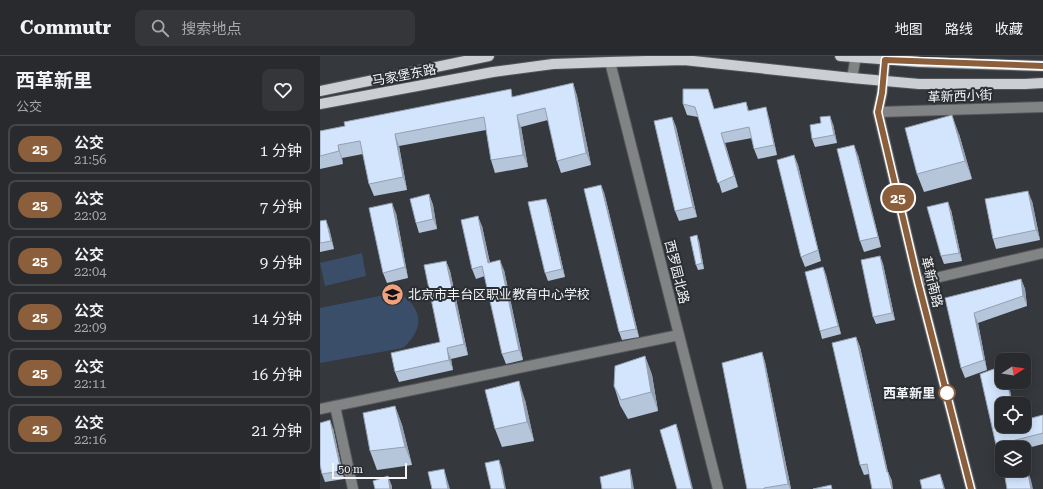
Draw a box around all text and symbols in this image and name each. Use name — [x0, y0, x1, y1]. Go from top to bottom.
search box — [135, 10, 415, 46]
text: Commutr — [20, 16, 111, 39]
icon: search — [149, 17, 171, 39]
text: 搜索地点 — [181, 20, 241, 38]
text: 地图 — [895, 21, 923, 37]
text: 路线 — [945, 21, 973, 37]
text: 收藏 — [995, 21, 1023, 37]
street label: 马家堡东路 — [371, 61, 437, 89]
text: 西革新里 — [16, 69, 92, 92]
button: heart — [262, 69, 304, 111]
street label: 革新西小街 — [927, 87, 993, 105]
text: 公交 — [16, 99, 42, 114]
text: 公交 — [74, 134, 104, 152]
text: 25 — [32, 141, 48, 157]
text: 1 分钟 — [260, 142, 302, 160]
text: 21:56 — [74, 152, 106, 167]
line badge: 25 — [880, 185, 916, 211]
text: 公交 — [74, 190, 104, 208]
text: 25 — [890, 190, 906, 206]
text: 25 — [32, 197, 48, 213]
text: 7 分钟 — [260, 198, 302, 216]
text: 22:02 — [74, 208, 106, 223]
street label: 西罗园北路 — [662, 239, 692, 305]
text: 公交 — [74, 246, 104, 264]
text: 25 — [32, 253, 48, 269]
text: 9 分钟 — [260, 254, 302, 272]
street label: 革新南路 — [918, 255, 946, 309]
text: 22:04 — [74, 264, 106, 279]
school or university icon: 北京市丰台区职业教育中心学校 — [379, 281, 405, 307]
place label: 北京市丰台区职业教育中心学校 — [408, 287, 590, 302]
text: 公交 — [74, 302, 104, 320]
text: 25 — [32, 309, 48, 325]
text: 14 分钟 — [251, 310, 302, 328]
text: 22:09 — [74, 320, 106, 335]
north arrow — [995, 353, 1031, 389]
map controls — [995, 353, 1031, 477]
text: 公交 — [74, 358, 104, 376]
text: 25 — [32, 365, 48, 381]
text: 16 分钟 — [251, 366, 302, 384]
text: 22:11 — [74, 376, 106, 391]
marker: 西革新里 — [938, 384, 956, 402]
place label: 西革新里 — [883, 386, 935, 401]
button: locate — [995, 397, 1031, 433]
text: 公交 — [74, 414, 104, 432]
text: 25 — [32, 421, 48, 437]
text: 21 分钟 — [251, 422, 302, 440]
text: 22:16 — [74, 432, 106, 447]
button: layers — [995, 441, 1031, 477]
scale bar — [332, 461, 407, 480]
text: 50 m — [338, 463, 363, 476]

